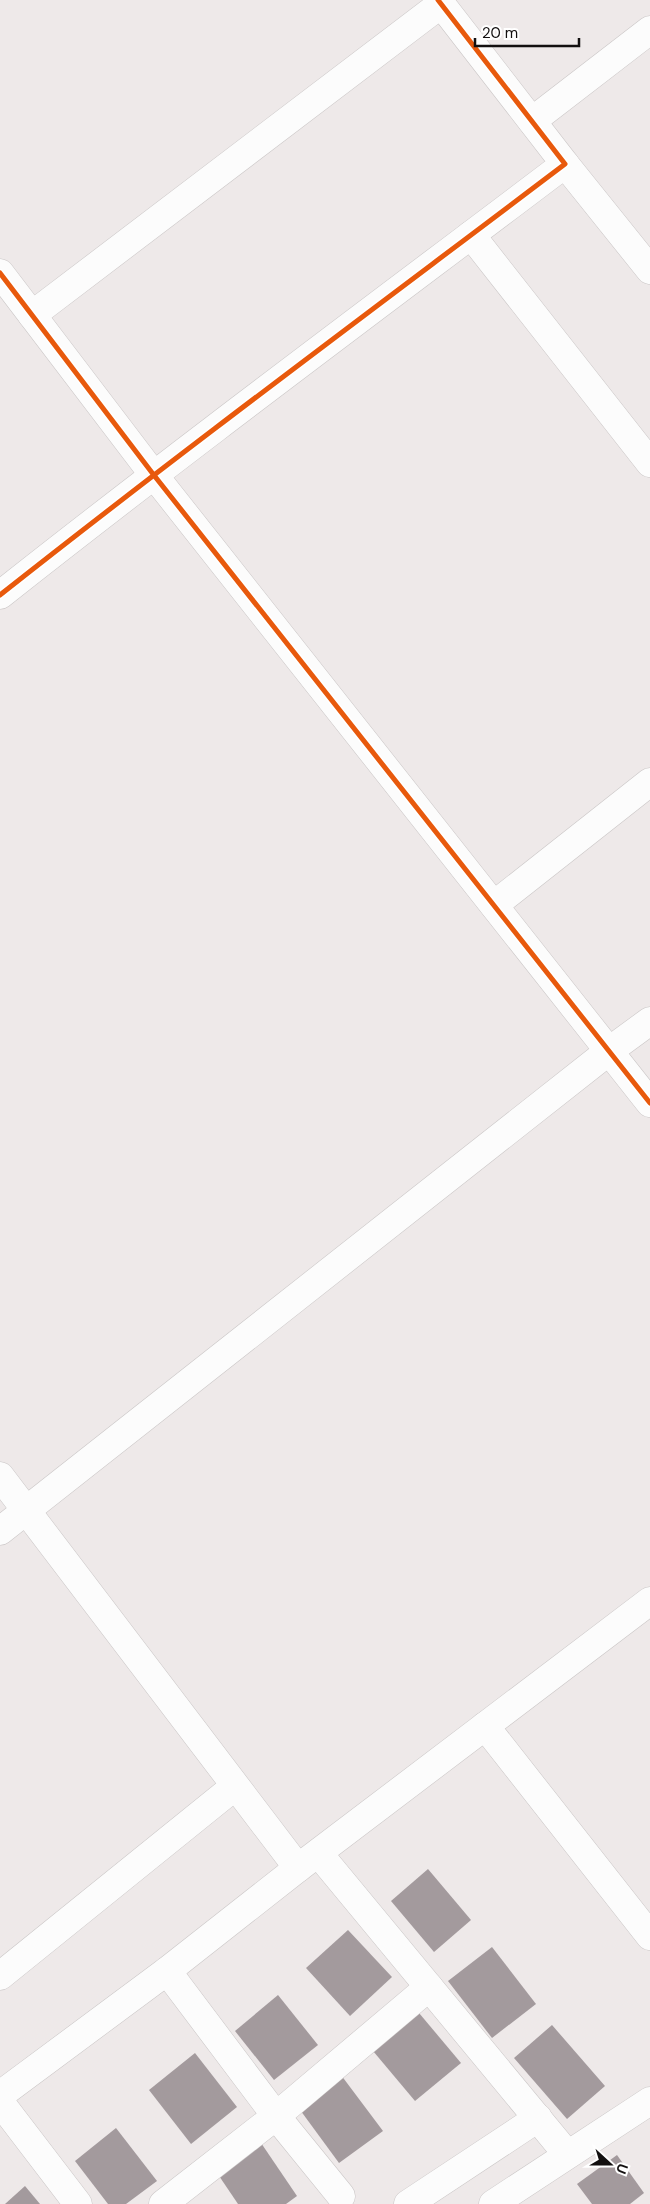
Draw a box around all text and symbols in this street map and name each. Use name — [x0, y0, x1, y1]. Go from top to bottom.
scale bar — [475, 15, 579, 47]
text: 20 m — [482, 23, 518, 43]
north arrow — [585, 2139, 635, 2189]
text: U — [612, 2161, 632, 2176]

